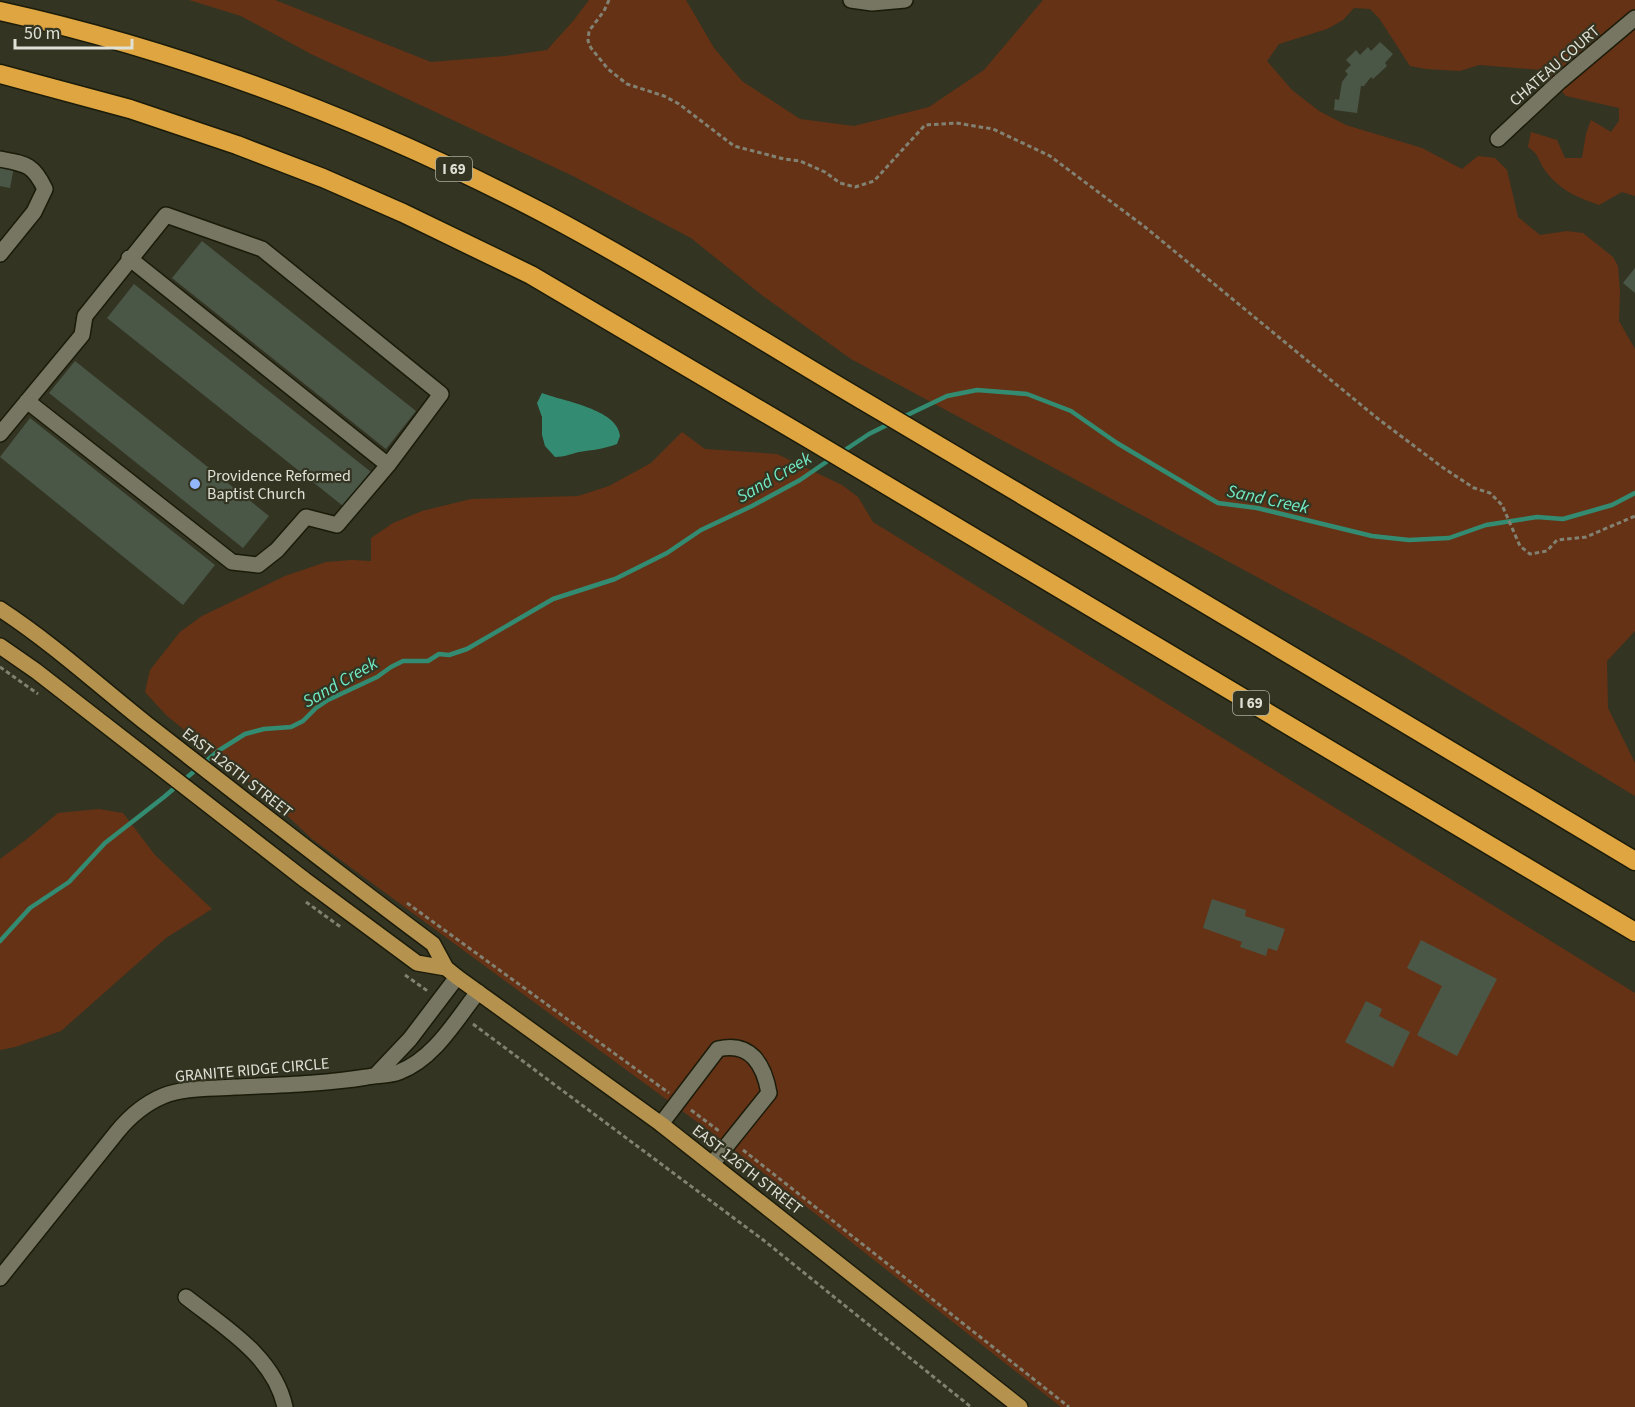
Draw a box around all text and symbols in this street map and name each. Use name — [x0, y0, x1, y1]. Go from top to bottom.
scale bar — [15, 12, 132, 50]
street label: CHATEAU COURT — [1505, 20, 1605, 111]
text: 50 m — [24, 21, 60, 46]
road number: I 69 — [436, 157, 472, 181]
water label: Sand Creek — [732, 446, 817, 509]
place label: Providence Reformed Baptist Church — [207, 465, 351, 505]
marker: Providence Reformed Baptist Church — [188, 477, 202, 491]
water label: Sand Creek — [1225, 479, 1312, 520]
water label: Sand Creek — [298, 651, 383, 714]
road number: I 69 — [1233, 691, 1269, 715]
street label: EAST 126TH STREET — [178, 723, 297, 823]
street label: GRANITE RIDGE CIRCLE — [174, 1052, 330, 1088]
street label: EAST 126TH STREET — [688, 1120, 807, 1220]

